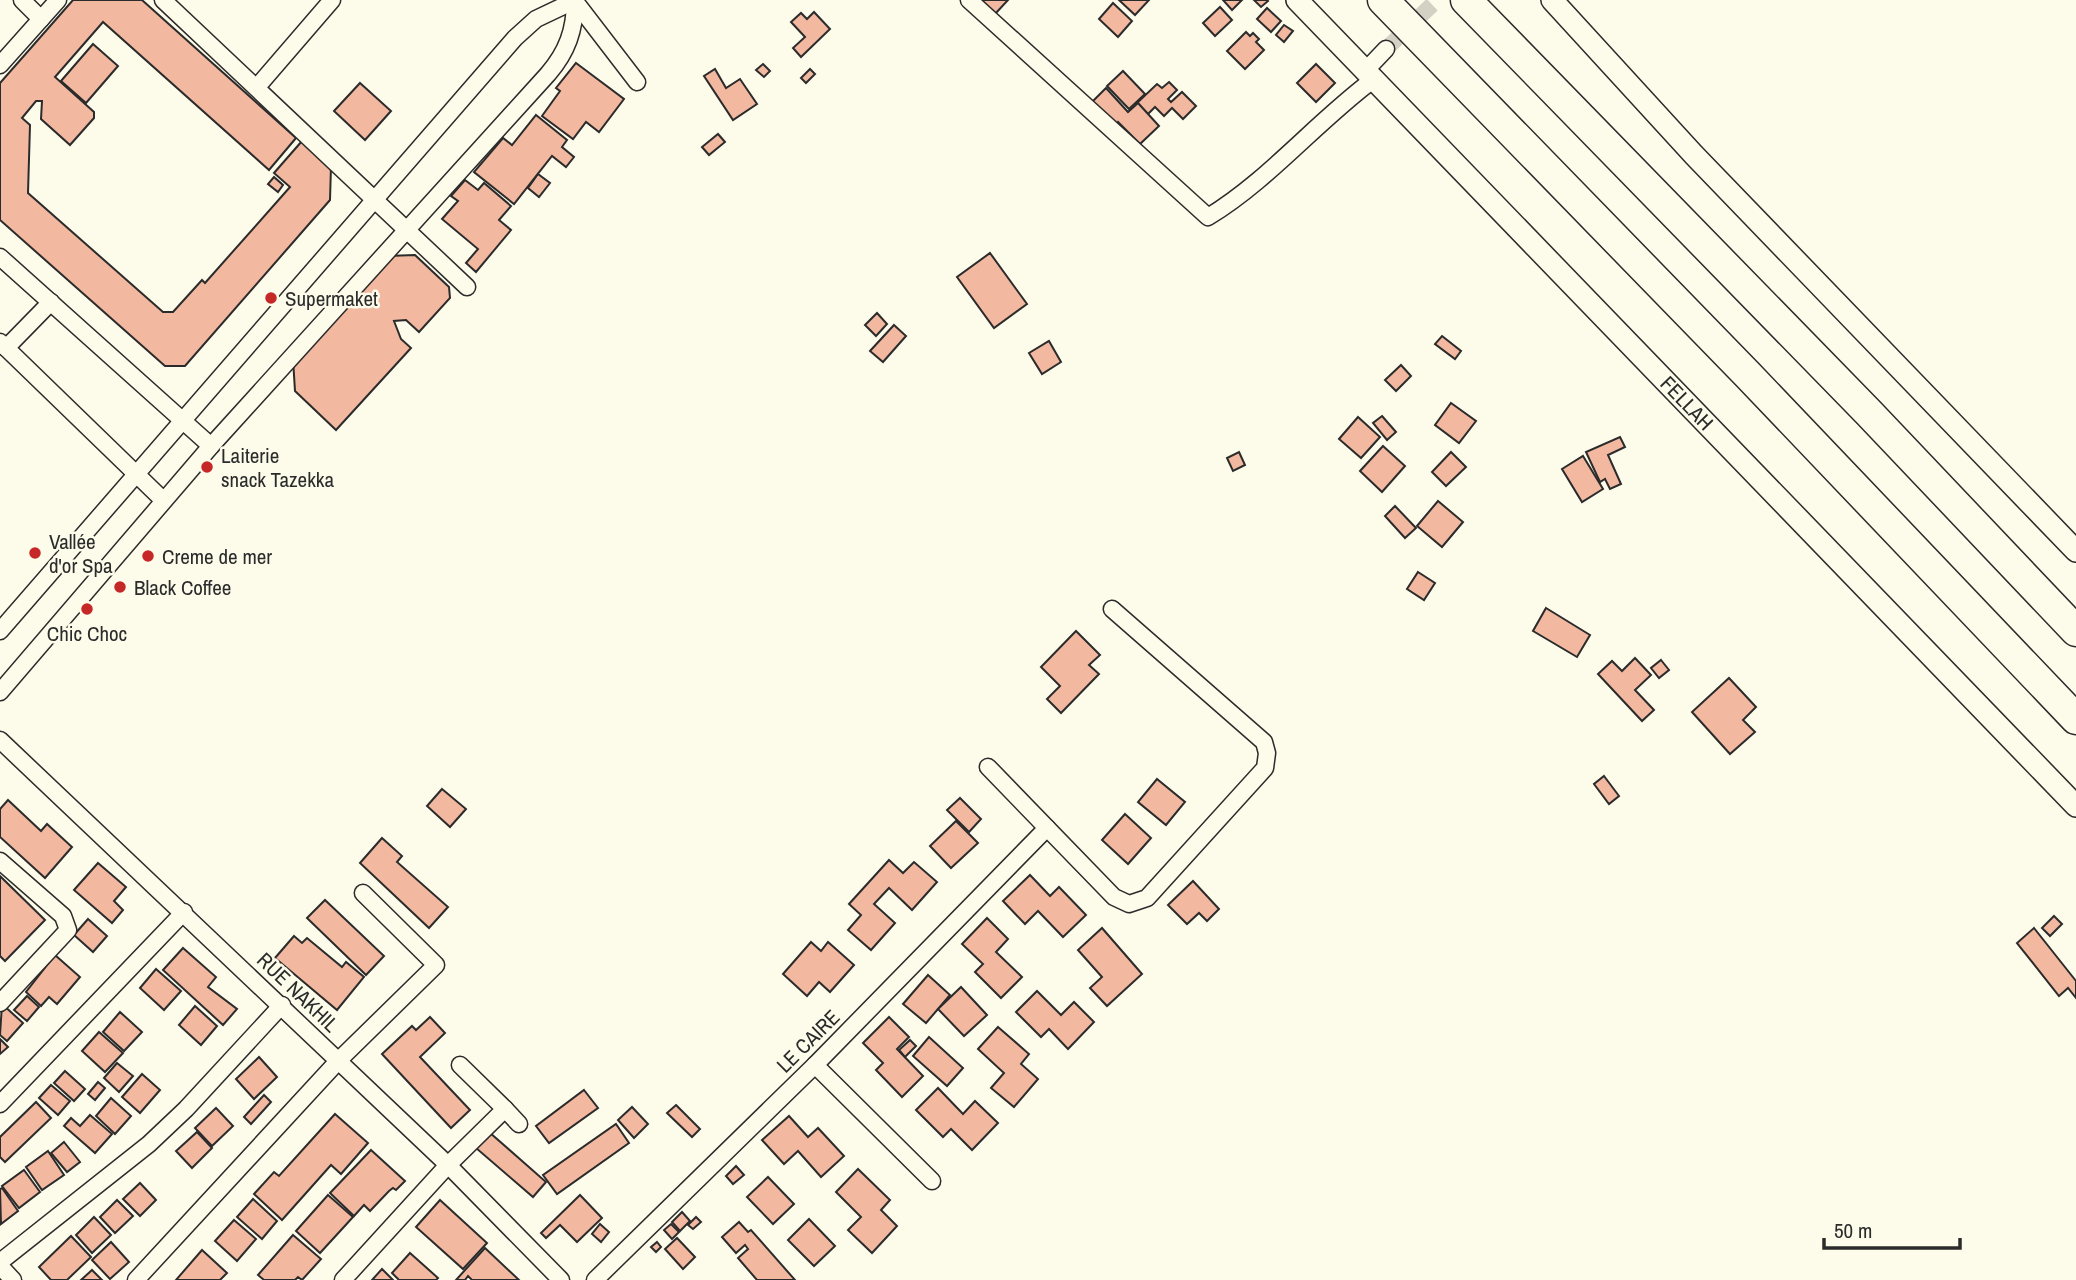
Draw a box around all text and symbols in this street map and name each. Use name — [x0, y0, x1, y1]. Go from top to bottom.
place label: Supermaket — [285, 284, 378, 313]
marker: Supermaket — [263, 290, 279, 306]
street label: FELLAH — [1654, 370, 1720, 436]
place label: Laiterie snack Tazekka — [221, 441, 334, 494]
marker: Laiterie snack Tazekka — [199, 459, 215, 475]
place label: Vallée d'or Spa — [49, 527, 113, 580]
place label: Creme de mer — [162, 542, 272, 571]
marker: Vallée d'or Spa — [27, 545, 43, 561]
marker: Creme de mer — [140, 548, 156, 564]
place label: Black Coffee — [134, 573, 231, 602]
marker: Black Coffee — [112, 579, 128, 595]
marker: Chic Choc — [79, 601, 95, 617]
place label: Chic Choc — [47, 619, 127, 648]
street label: RUE NAKHIL — [251, 946, 346, 1039]
street label: LE CAIRE — [770, 1003, 846, 1079]
scale bar — [1824, 1206, 1960, 1250]
text: 50 m — [1834, 1216, 1872, 1245]

